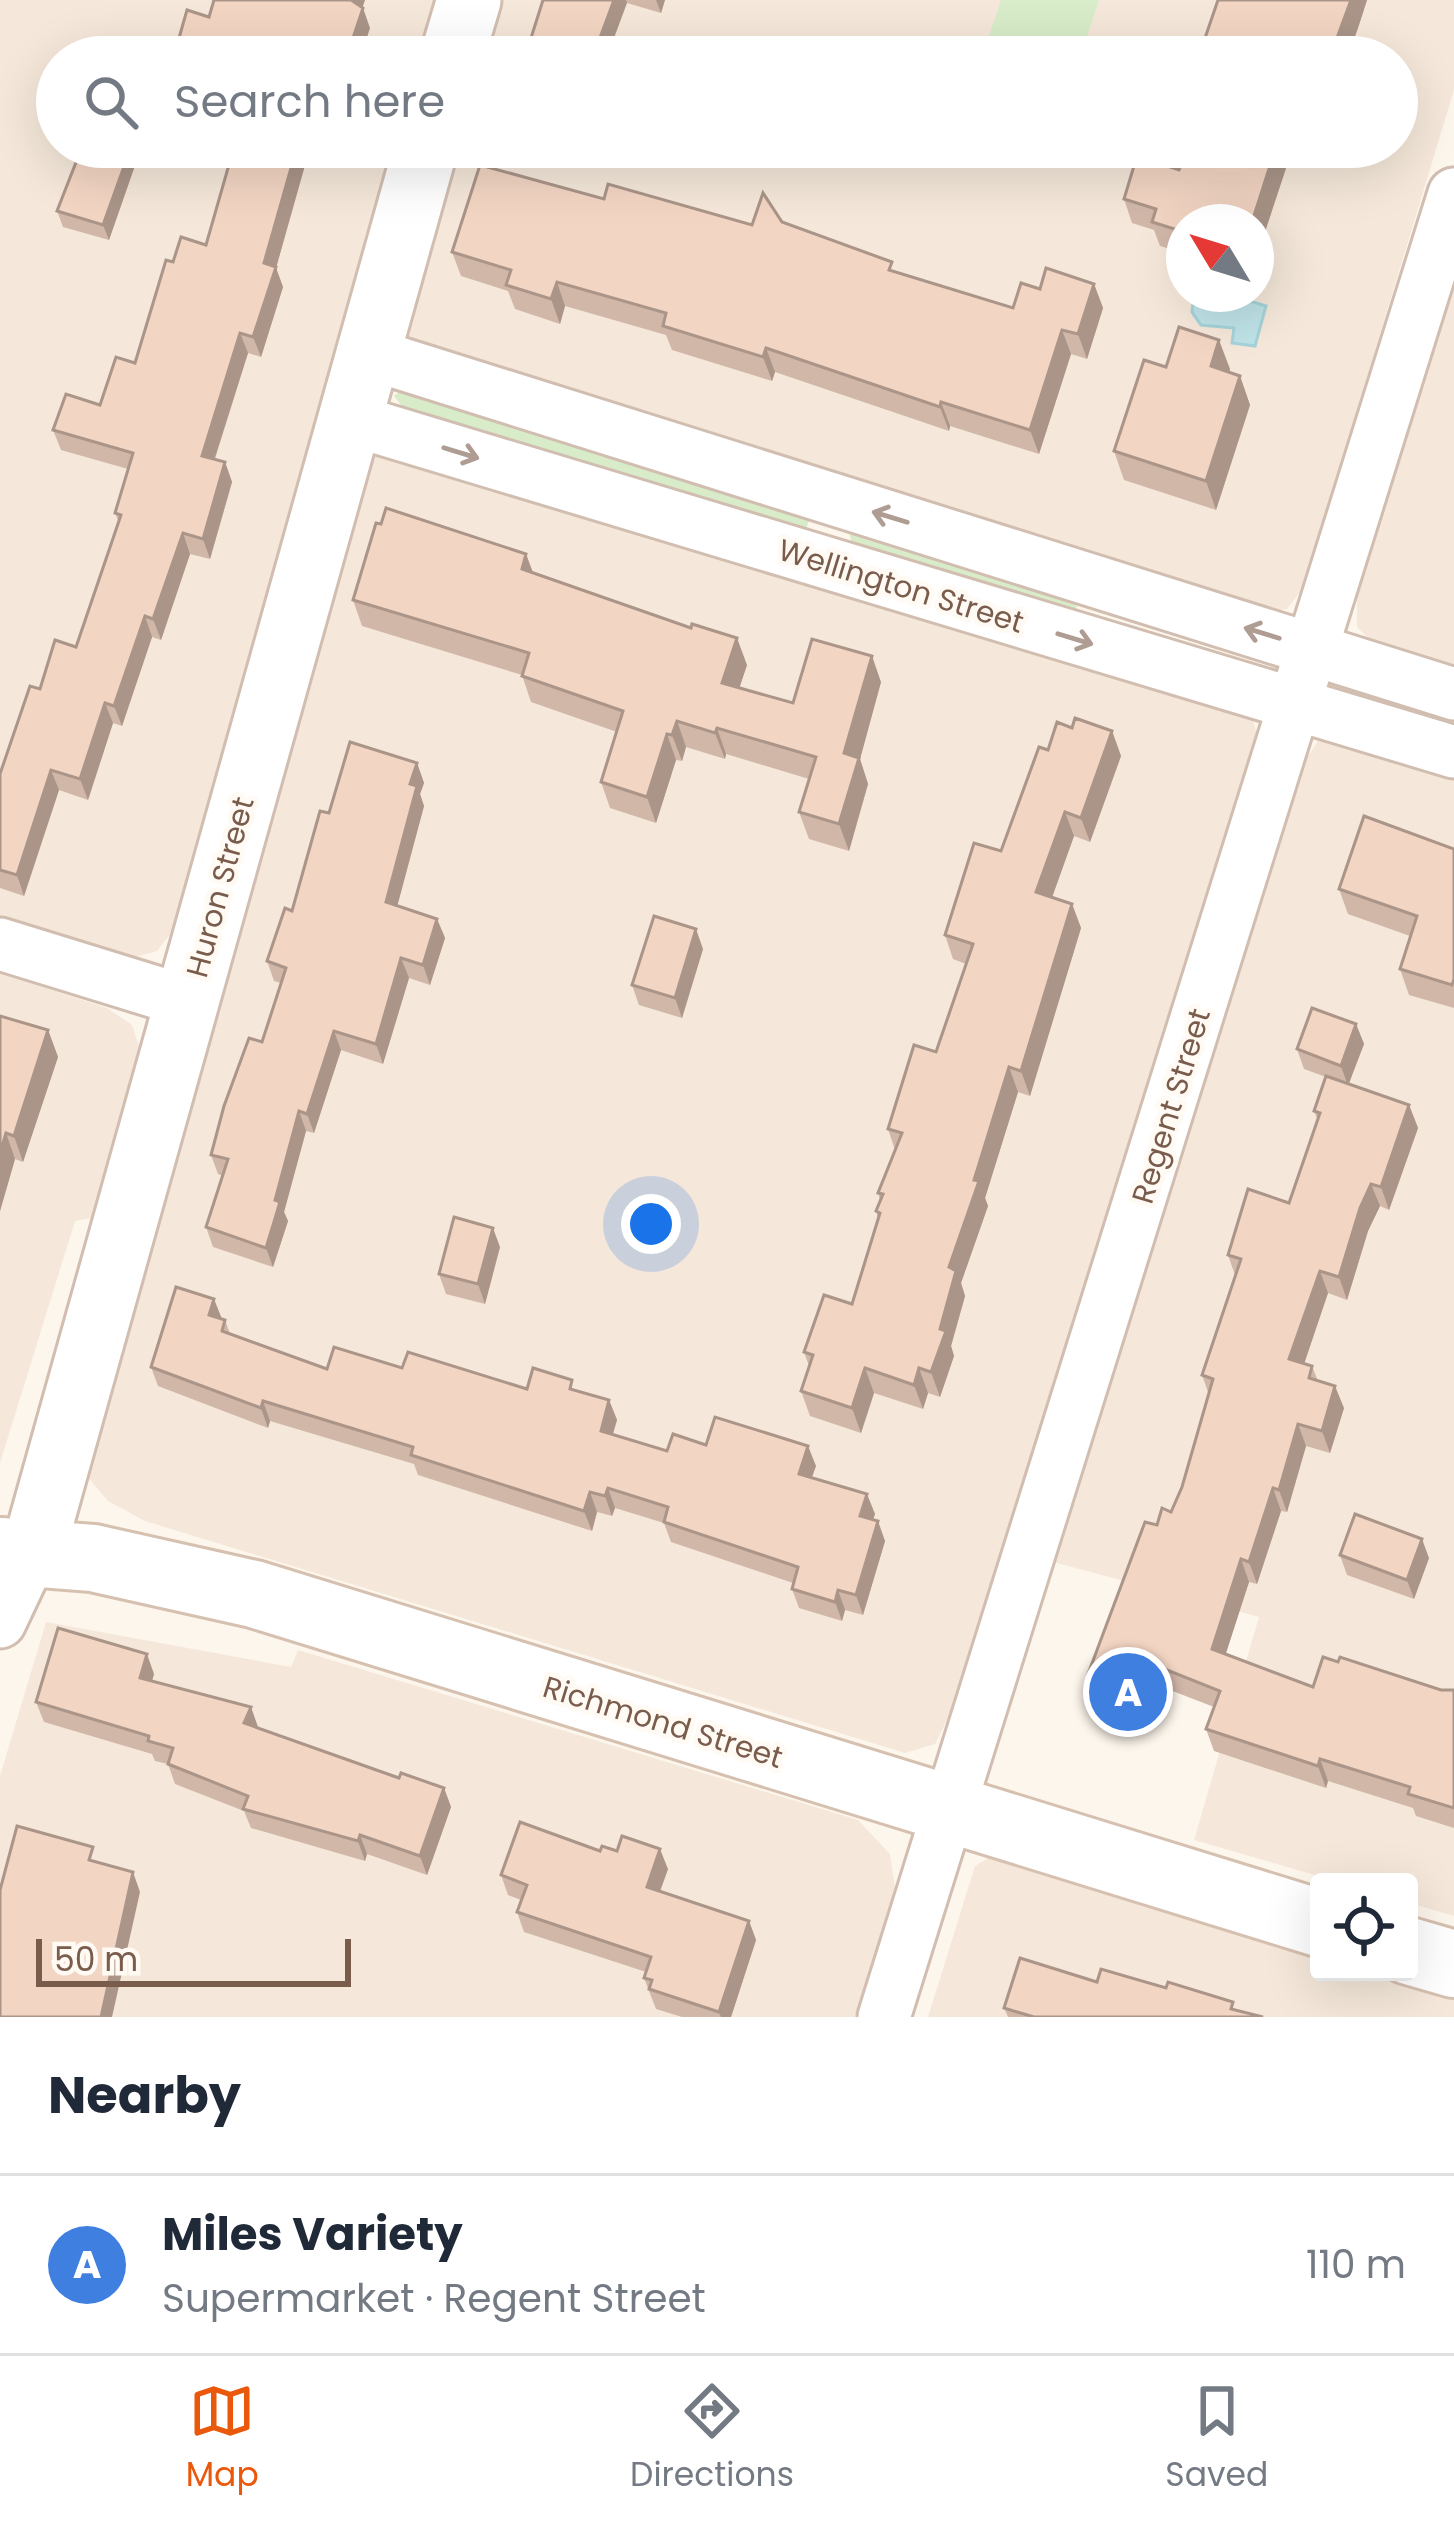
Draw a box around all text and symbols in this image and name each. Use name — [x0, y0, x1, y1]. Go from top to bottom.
search box — [36, 36, 1418, 168]
icon: search — [78, 69, 144, 135]
text: Search here — [174, 70, 445, 133]
north arrow — [1166, 204, 1274, 312]
one-way arrow — [441, 443, 479, 465]
one-way arrow — [872, 505, 910, 527]
street label: Wellington Street — [773, 528, 1029, 644]
one-way arrow — [1244, 621, 1282, 643]
one-way arrow — [1055, 629, 1093, 651]
street label: Huron Street — [175, 792, 265, 982]
street label: Regent Street — [1121, 1003, 1221, 1209]
your location — [621, 1194, 681, 1254]
pin: A — [1089, 1647, 1167, 1737]
street label: Richmond Street — [538, 1665, 788, 1779]
map controls — [1310, 1873, 1418, 1981]
button: locate — [1310, 1873, 1418, 1981]
scale bar — [36, 1933, 351, 1986]
text: 50 m — [54, 1936, 138, 1983]
text: Nearby — [48, 2059, 241, 2131]
text: Miles Variety — [162, 2203, 463, 2266]
text: A — [73, 2237, 101, 2292]
text: 110 m — [1306, 2237, 1406, 2292]
text: Supermarket · Regent Street — [162, 2271, 706, 2326]
tab: Map — [186, 2378, 259, 2500]
tab: Directions — [630, 2378, 794, 2500]
tab: Saved — [1165, 2378, 1268, 2500]

